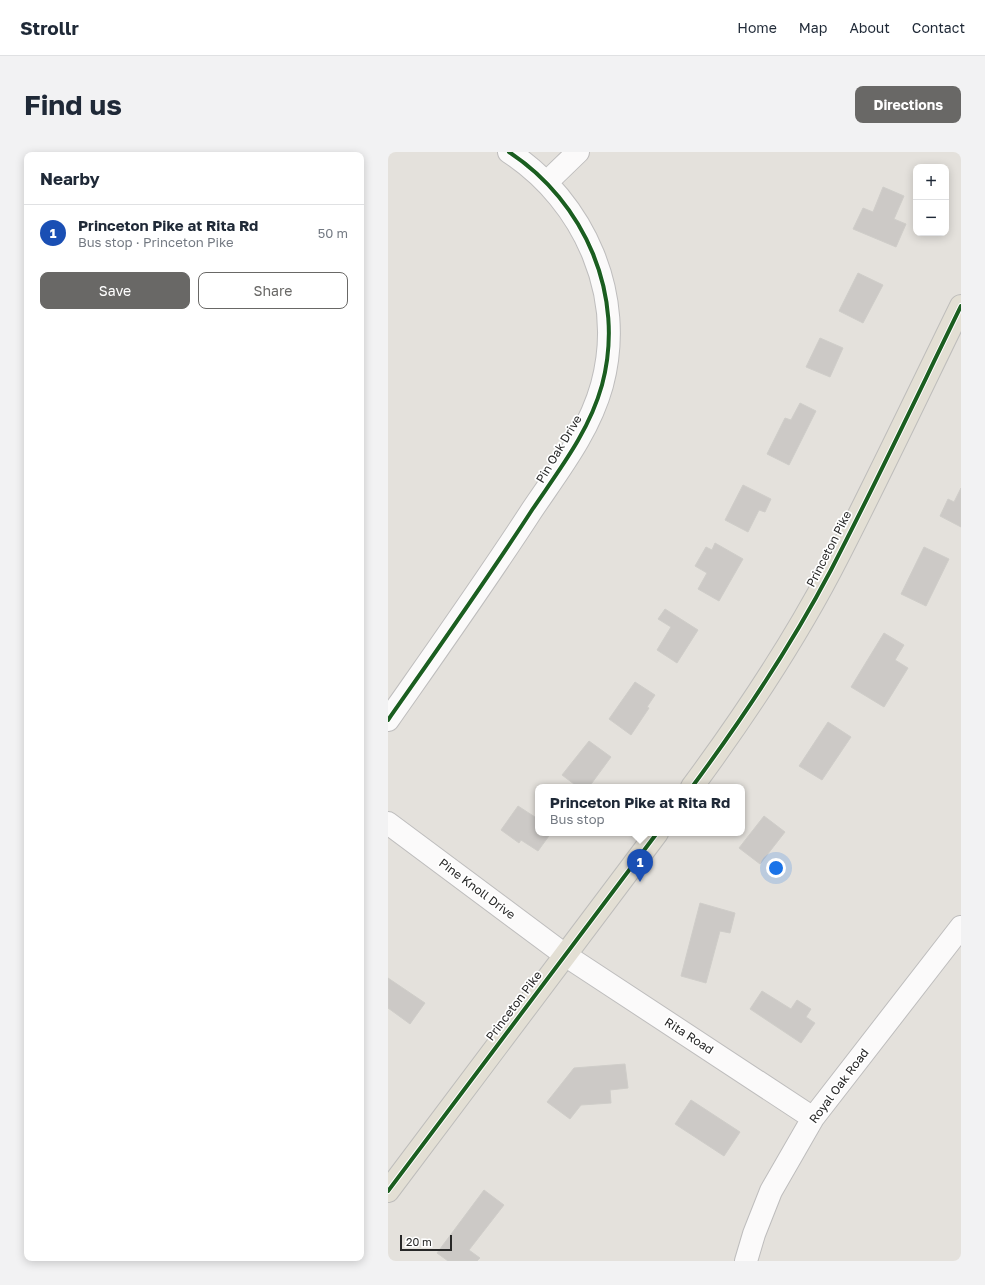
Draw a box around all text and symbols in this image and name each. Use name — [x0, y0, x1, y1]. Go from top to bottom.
text: Strollr — [20, 16, 79, 39]
text: Home — [737, 19, 777, 36]
text: Map — [799, 19, 827, 36]
text: About — [849, 19, 890, 36]
text: Contact — [912, 19, 965, 36]
button: Directions — [855, 86, 961, 123]
text: Find us — [24, 88, 122, 121]
map controls — [913, 164, 949, 236]
button: + — [913, 164, 949, 200]
text: Nearby — [40, 168, 100, 189]
button: − — [913, 200, 949, 236]
text: Princeton Pike at Rita Rd — [78, 216, 258, 234]
text: 1 — [50, 225, 56, 241]
text: 50 m — [318, 225, 348, 241]
text: Bus stop · Princeton Pike — [78, 234, 234, 250]
button: Save — [40, 272, 190, 309]
button: Share — [198, 272, 348, 309]
street label: Pin Oak Drive — [532, 412, 585, 485]
street label: Princeton Pike — [803, 508, 854, 589]
popup — [535, 784, 745, 836]
text: Princeton Pike at Rita Rd — [550, 793, 730, 811]
text: Bus stop — [550, 811, 604, 827]
pin: 1 — [627, 849, 653, 882]
street label: Pine Knoll Drive — [436, 855, 518, 922]
your location — [766, 858, 786, 878]
street label: Princeton Pike — [482, 968, 545, 1044]
street label: Rita Road — [662, 1014, 717, 1057]
street label: Royal Oak Road — [806, 1045, 872, 1126]
scale bar — [400, 1233, 452, 1252]
text: 20 m — [406, 1235, 432, 1248]

